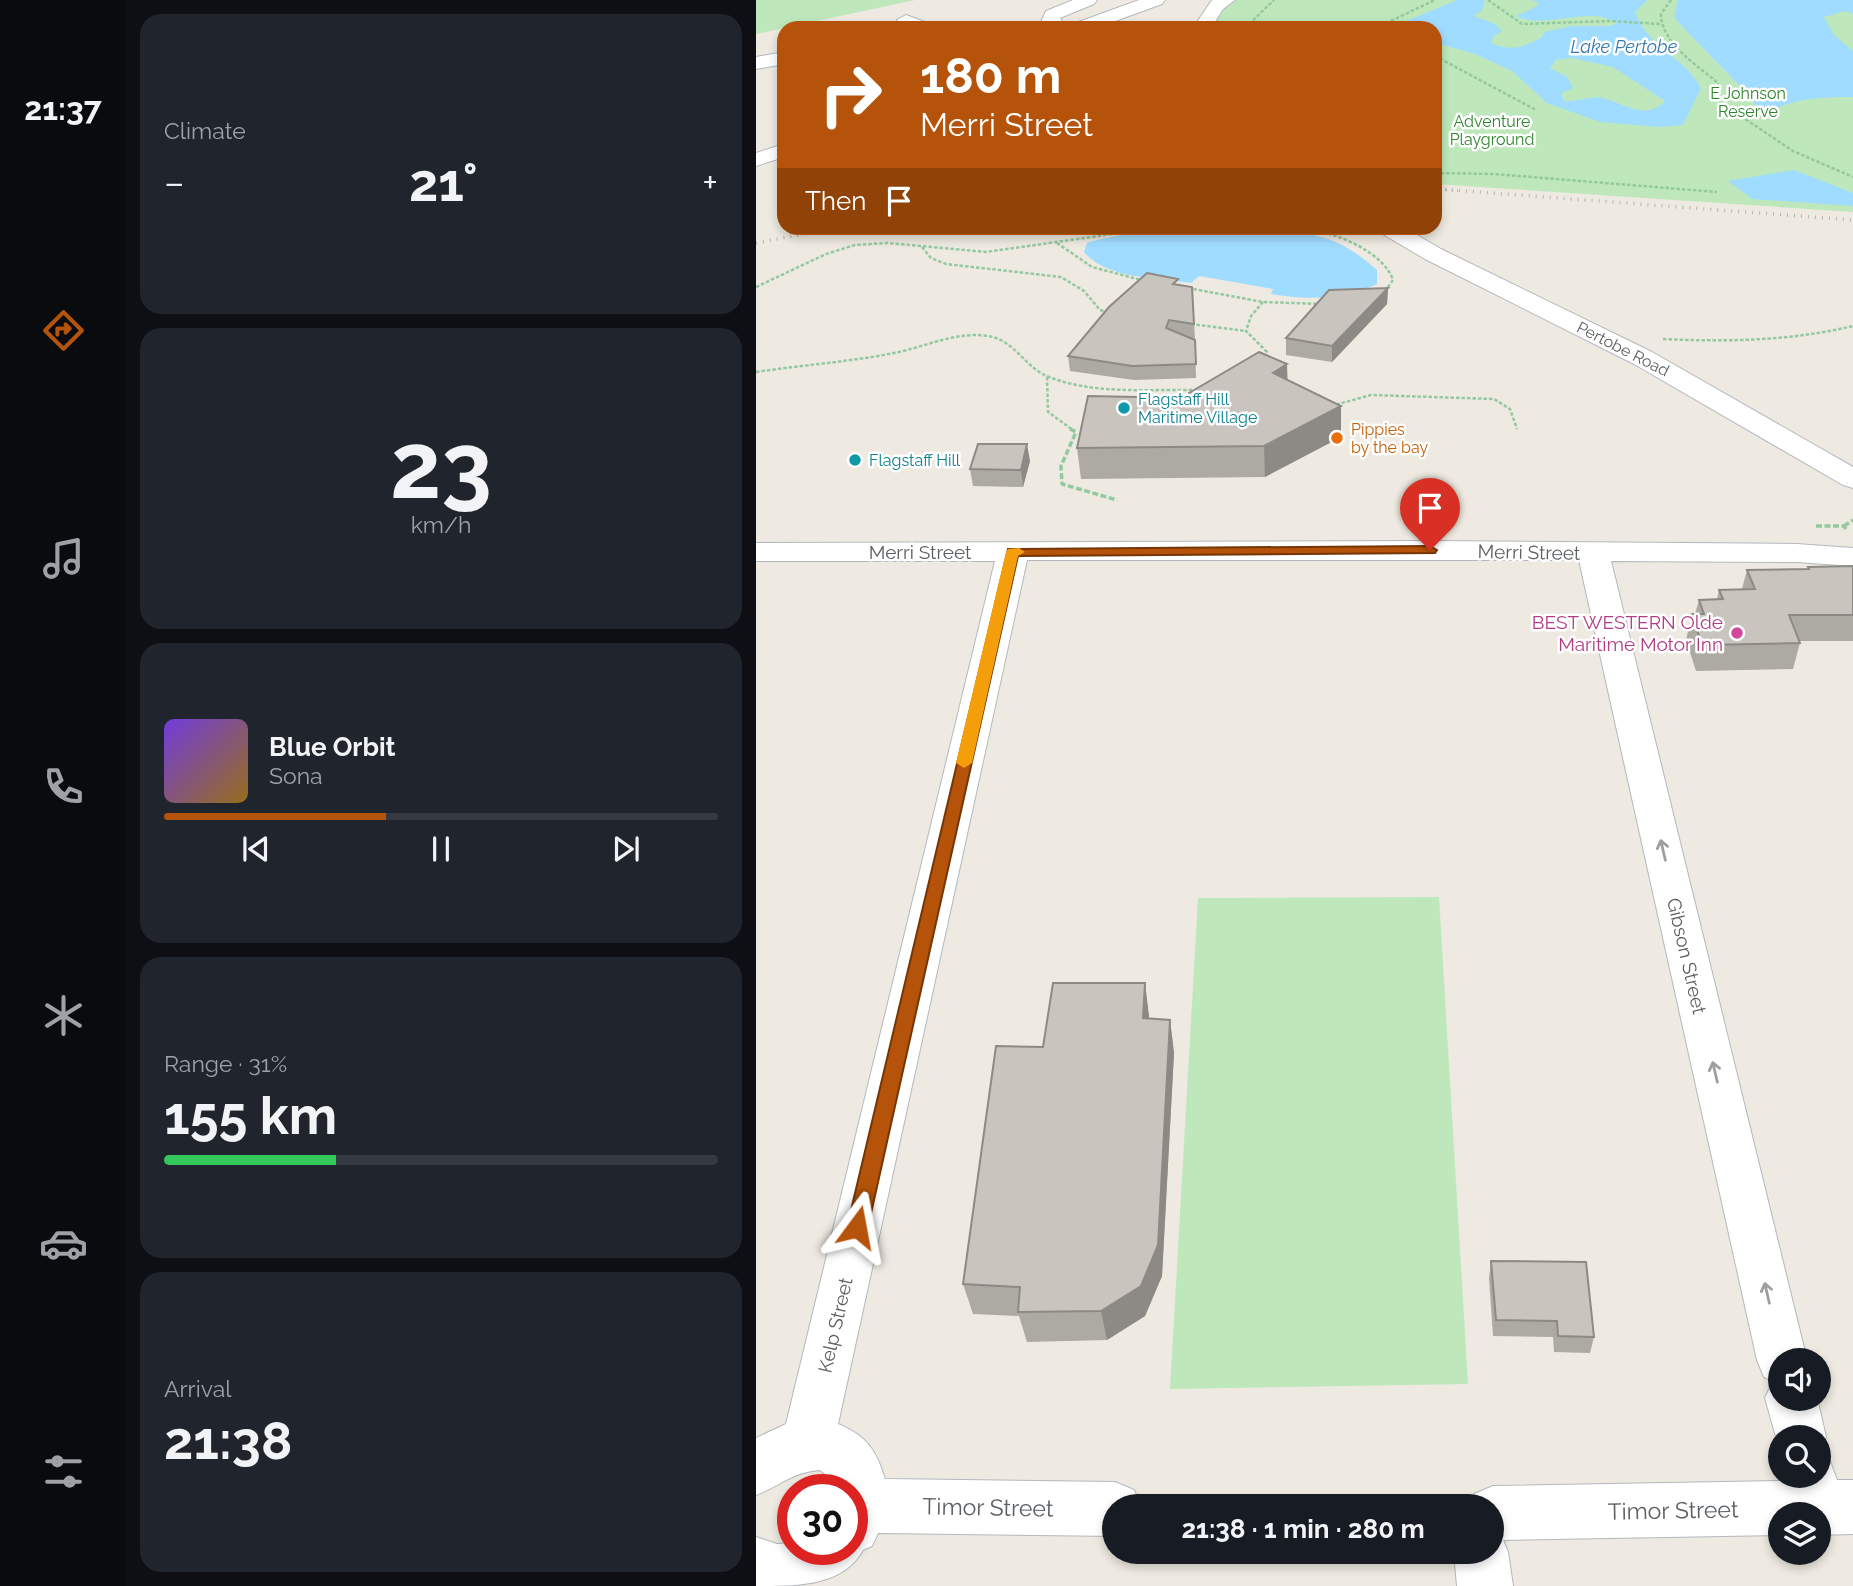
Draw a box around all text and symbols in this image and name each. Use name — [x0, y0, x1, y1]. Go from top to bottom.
water label: Lake Pertobe — [1571, 36, 1678, 57]
text: 180 m — [920, 47, 1061, 104]
icon: right — [805, 49, 896, 140]
park label: E Johnson Reserve — [1710, 84, 1786, 121]
text: 21:37 — [24, 90, 102, 127]
text: Merri Street — [920, 106, 1093, 143]
park label: Adventure Playground — [1450, 112, 1534, 149]
text: Climate — [164, 117, 246, 144]
text: 21° — [409, 152, 478, 213]
text: − — [164, 160, 184, 205]
text: + — [702, 160, 718, 205]
icon: arrive — [880, 182, 918, 220]
text: Then — [805, 186, 866, 216]
icon: directions — [39, 306, 88, 355]
street label: Pertobe Road — [1574, 318, 1672, 380]
place label: Flagstaff Hill Maritime Village — [1138, 390, 1257, 427]
marker: Flagstaff Hill Maritime Village — [1116, 400, 1132, 416]
text: 23 — [390, 412, 492, 519]
place label: Pippies by the bay — [1351, 420, 1428, 457]
marker: Pippies by the bay — [1329, 430, 1345, 446]
place label: Flagstaff Hill — [869, 451, 961, 470]
marker: Flagstaff Hill — [847, 452, 863, 468]
pin — [1400, 478, 1460, 550]
icon: arrive — [1411, 489, 1449, 527]
text: km/h — [411, 511, 471, 538]
icon: music — [39, 534, 88, 583]
street label: Merri Street — [1477, 540, 1581, 564]
street label: Merri Street — [869, 541, 972, 563]
place label: BEST WESTERN Olde Maritime Motor Inn — [1532, 611, 1723, 655]
marker: BEST WESTERN Olde Maritime Motor Inn — [1729, 625, 1745, 641]
text: Blue Orbit — [269, 732, 396, 762]
icon: phone — [39, 762, 88, 811]
text: Sona — [269, 762, 323, 789]
icon: previous — [237, 830, 275, 868]
icon: pause — [422, 830, 460, 868]
icon: next — [607, 830, 645, 868]
one-way arrow — [1655, 839, 1669, 862]
street label: Gibson Street — [1663, 896, 1711, 1017]
icon: climate — [39, 991, 88, 1040]
text: Range · 31% — [164, 1050, 287, 1077]
one-way arrow — [1707, 1061, 1721, 1084]
text: 155 km — [164, 1085, 337, 1146]
position arrow — [820, 1190, 894, 1264]
icon: car — [39, 1219, 88, 1268]
street label: Kelp Street — [813, 1275, 857, 1375]
one-way arrow — [1760, 1282, 1773, 1305]
map controls — [1768, 1348, 1831, 1565]
button: sound — [1768, 1348, 1831, 1411]
text: Arrival — [164, 1375, 231, 1402]
text: 21:38 — [164, 1410, 292, 1471]
button: search — [1768, 1425, 1831, 1488]
icon: filters — [39, 1447, 88, 1496]
speed limit sign: 30 — [777, 1474, 868, 1565]
street label: Timor Street — [922, 1492, 1054, 1522]
street label: Timor Street — [1607, 1495, 1739, 1525]
button: layers — [1768, 1502, 1831, 1565]
text: 21:38 · 1 min · 280 m — [1181, 1514, 1425, 1544]

